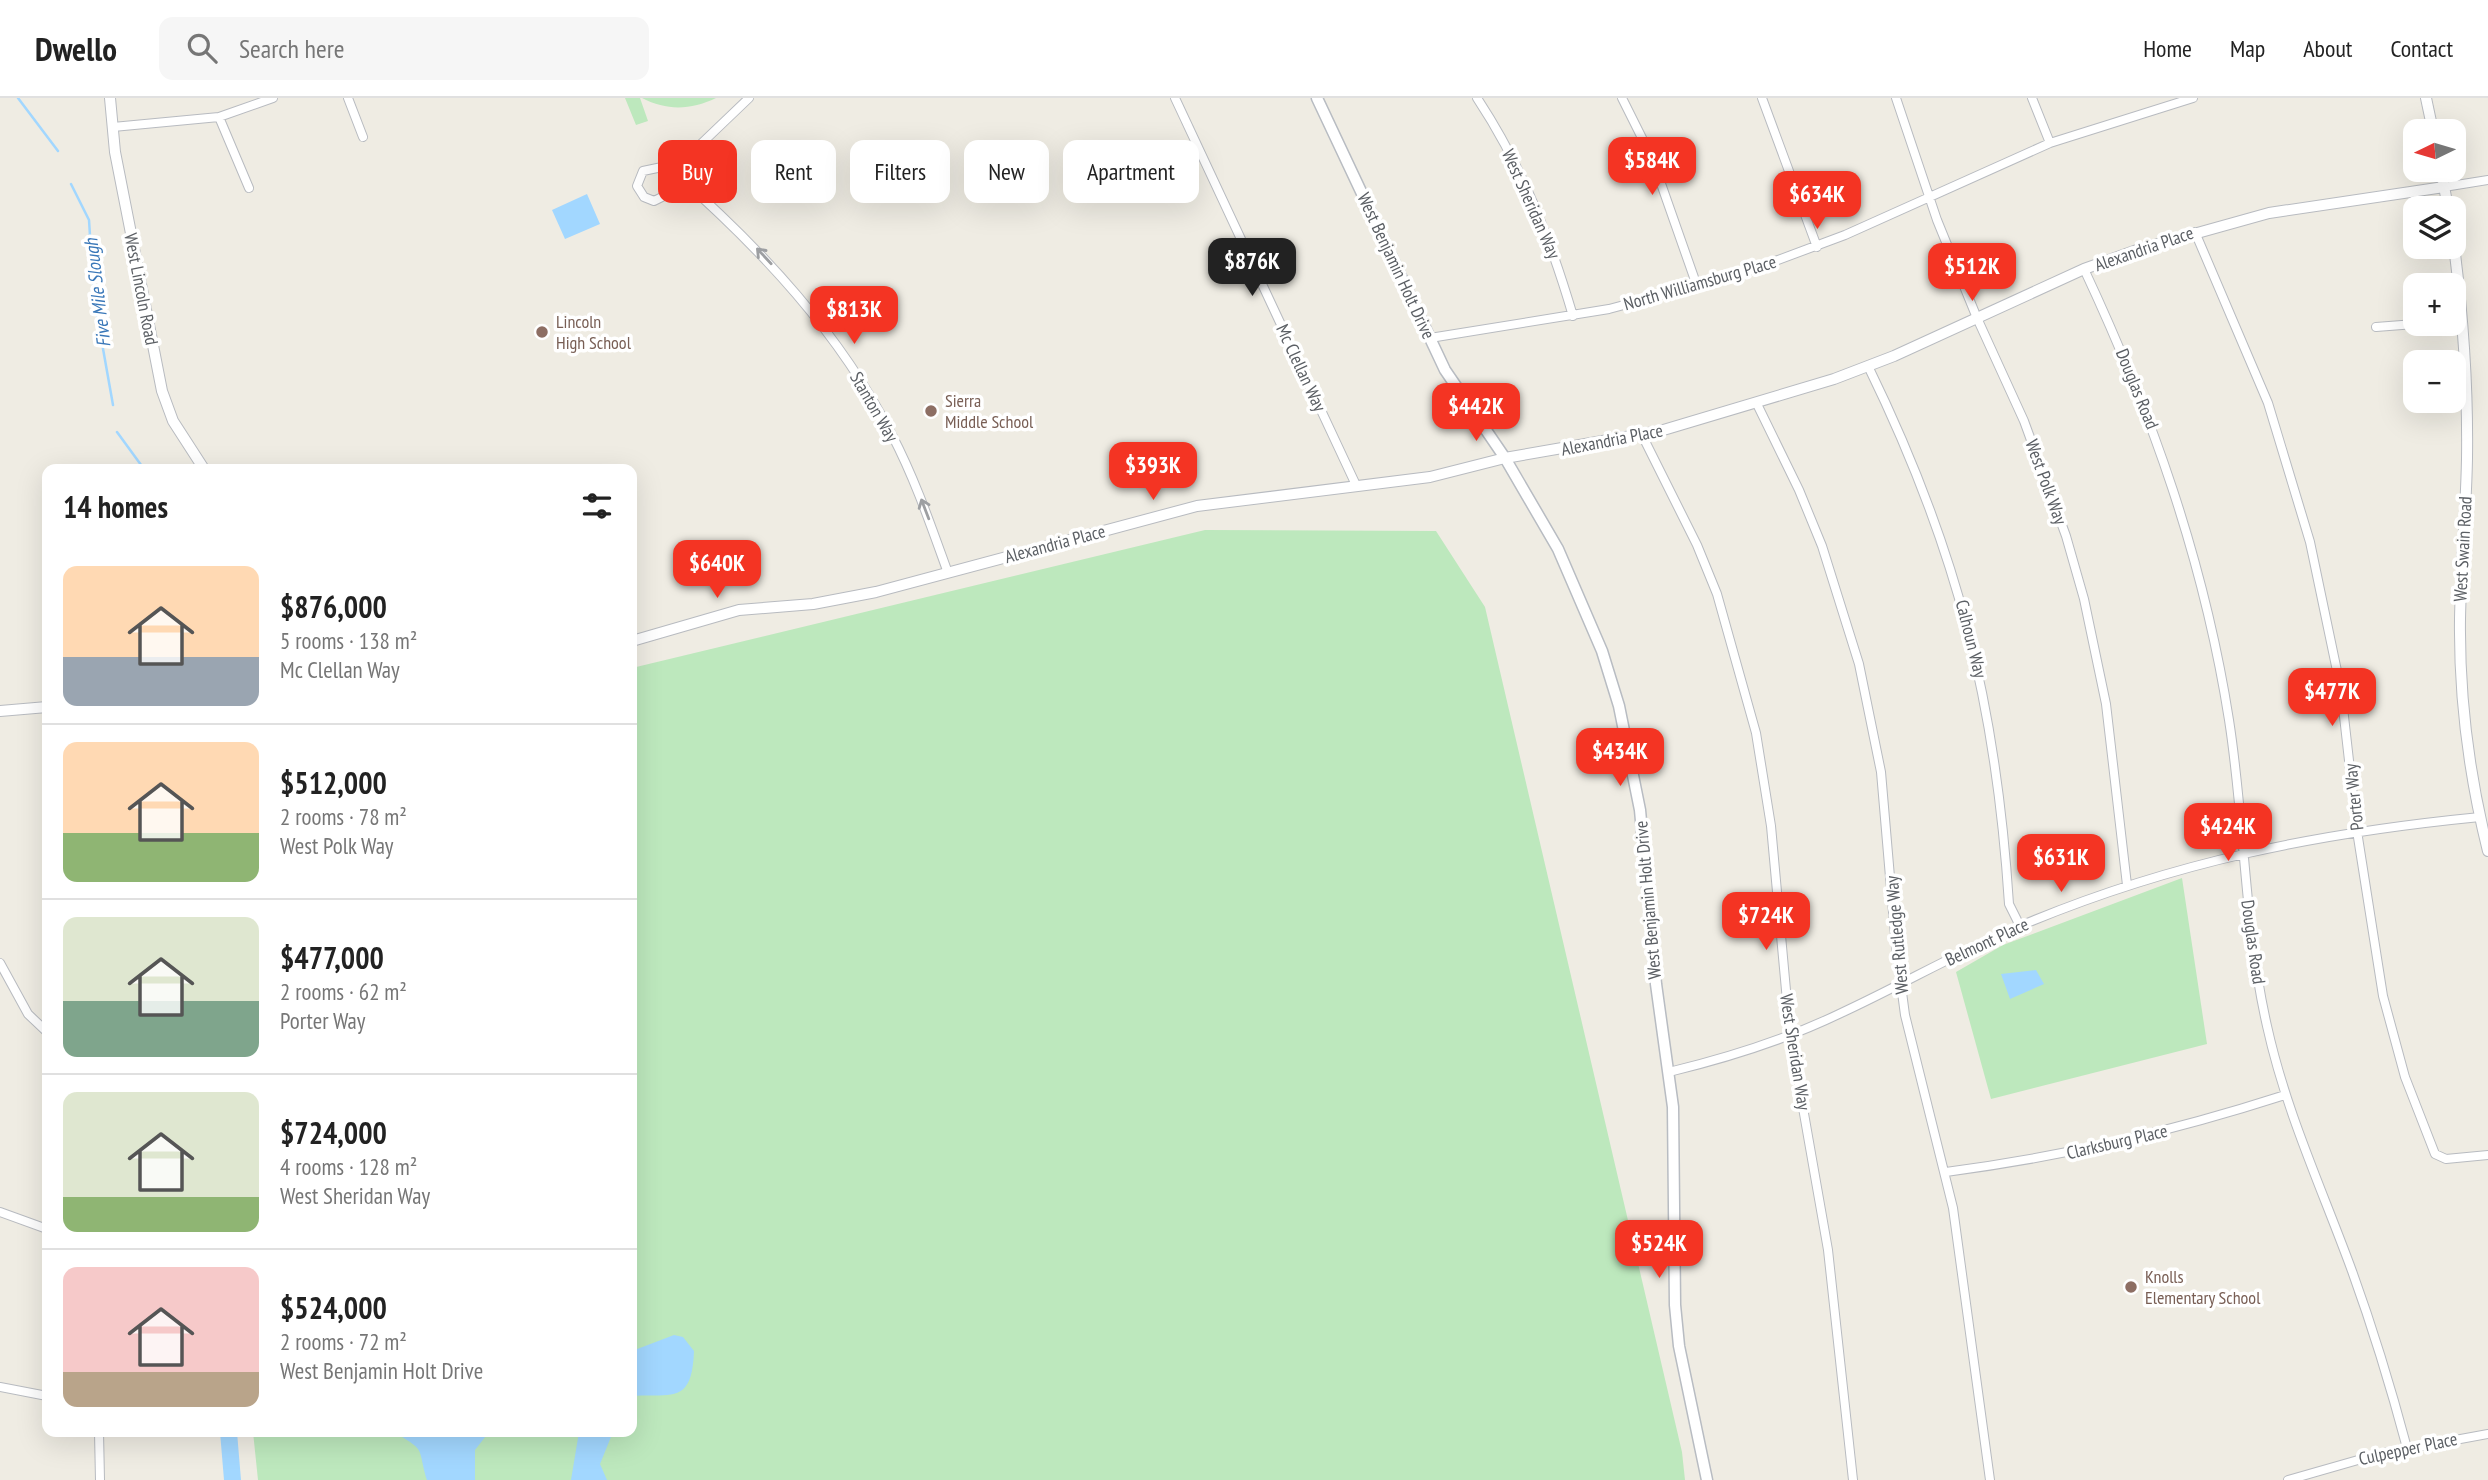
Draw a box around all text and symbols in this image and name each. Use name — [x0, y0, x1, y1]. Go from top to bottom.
search box — [159, 17, 649, 80]
text: Dwello — [35, 27, 117, 70]
icon: search — [183, 29, 221, 67]
text: Search here — [239, 32, 345, 65]
text: Home — [2143, 33, 2192, 64]
text: Map — [2230, 33, 2265, 64]
text: About — [2303, 33, 2352, 64]
text: Contact — [2390, 33, 2453, 64]
north arrow — [2403, 119, 2466, 182]
map controls — [2403, 119, 2466, 413]
pin: $584K — [1603, 138, 1701, 197]
chip: Buy — [658, 140, 737, 203]
chip: Rent — [751, 140, 836, 203]
chip: Filters — [850, 140, 950, 203]
chip: New — [964, 140, 1049, 203]
chip: Apartment — [1063, 140, 1199, 203]
street label: West Sheridan Way — [1497, 145, 1566, 262]
text: $584K — [1624, 145, 1680, 174]
pin: $634K — [1768, 172, 1866, 231]
text: $634K — [1789, 179, 1845, 208]
street label: West Benjamin Holt Drive — [1352, 189, 1440, 343]
button: layers — [2403, 196, 2466, 259]
street label: Alexandria Place — [2091, 221, 2196, 276]
street label: West Lincoln Road — [119, 231, 164, 347]
water label: Five Mile Slough — [78, 236, 116, 349]
pin: $876K — [1203, 238, 1301, 298]
pin: $512K — [1923, 244, 2021, 303]
text: $876K — [1224, 246, 1280, 275]
one-way arrow — [756, 248, 773, 265]
street label: North Williamsburg Place — [1621, 250, 1779, 315]
text: $512K — [1944, 251, 2000, 280]
button: + — [2403, 273, 2466, 336]
pin: $813K — [805, 286, 903, 346]
text: $813K — [826, 294, 882, 323]
place label: Lincoln High School — [556, 310, 632, 354]
street label: Mc Clellan Way — [1271, 320, 1332, 415]
marker: Lincoln High School — [534, 324, 550, 340]
street label: Douglas Road — [2111, 345, 2164, 432]
button: − — [2403, 350, 2466, 413]
street label: Stanton Way — [845, 368, 904, 446]
pin: $442K — [1427, 384, 1525, 443]
place label: Sierra Middle School — [945, 389, 1034, 433]
text: $442K — [1448, 391, 1504, 420]
marker: Sierra Middle School — [923, 403, 939, 419]
street label: Alexandria Place — [1559, 418, 1665, 461]
street label: West Polk Way — [2020, 436, 2073, 528]
pin: $393K — [1104, 442, 1202, 502]
text: $393K — [1125, 450, 1181, 479]
text: 14 homes — [63, 487, 168, 526]
icon: filters — [578, 487, 616, 525]
street label: West Swain Road — [2448, 496, 2477, 602]
one-way arrow — [917, 498, 930, 520]
street label: Alexandria Place — [1002, 519, 1108, 568]
pin: $640K — [668, 540, 766, 600]
text: $640K — [689, 548, 745, 577]
text: $876,000 — [280, 587, 387, 626]
icon: home — [119, 594, 203, 678]
street label: Calhoun Way — [1951, 597, 1992, 681]
text: 5 rooms · 138 m² — [280, 626, 417, 655]
text: Mc Clellan Way — [280, 655, 400, 684]
pin: $477K — [2283, 668, 2381, 728]
text: $477K — [2304, 676, 2360, 705]
pin: $434K — [1571, 728, 1669, 788]
text: $434K — [1592, 736, 1648, 765]
street label: Porter Way — [2339, 762, 2368, 832]
text: $512,000 — [280, 763, 387, 802]
icon: home — [119, 770, 203, 854]
text: 2 rooms · 78 m² — [280, 802, 407, 831]
pin: $424K — [2179, 804, 2277, 863]
text: $424K — [2200, 811, 2256, 840]
street label: West Benjamin Holt Drive — [1629, 820, 1666, 980]
text: West Polk Way — [280, 831, 394, 860]
pin: $631K — [2012, 834, 2110, 894]
text: $631K — [2033, 842, 2089, 871]
street label: West Rutledge Way — [1880, 875, 1913, 995]
pin: $724K — [1717, 892, 1815, 952]
street label: Douglas Road — [2236, 898, 2271, 986]
text: $724K — [1738, 900, 1794, 929]
street label: Belmont Place — [1941, 912, 2032, 971]
text: $477,000 — [280, 938, 384, 977]
icon: home — [119, 945, 203, 1029]
text: 2 rooms · 62 m² — [280, 977, 407, 1006]
street label: West Sheridan Way — [1775, 992, 1816, 1112]
text: Porter Way — [280, 1006, 365, 1035]
text: $724,000 — [280, 1113, 387, 1152]
street label: Clarksburg Place — [2064, 1119, 2170, 1164]
icon: home — [119, 1120, 203, 1204]
text: 4 rooms · 128 m² — [280, 1152, 417, 1181]
text: West Sheridan Way — [280, 1181, 430, 1210]
pin: $524K — [1610, 1220, 1708, 1280]
text: $524K — [1631, 1228, 1687, 1257]
place label: Knolls Elementary School — [2145, 1265, 2261, 1309]
marker: Knolls Elementary School — [2123, 1279, 2139, 1295]
text: $524,000 — [280, 1288, 387, 1327]
icon: home — [119, 1295, 203, 1379]
text: 2 rooms · 72 m² — [280, 1327, 407, 1356]
text: West Benjamin Holt Drive — [280, 1356, 483, 1385]
street label: Culpepper Place — [2357, 1427, 2459, 1470]

